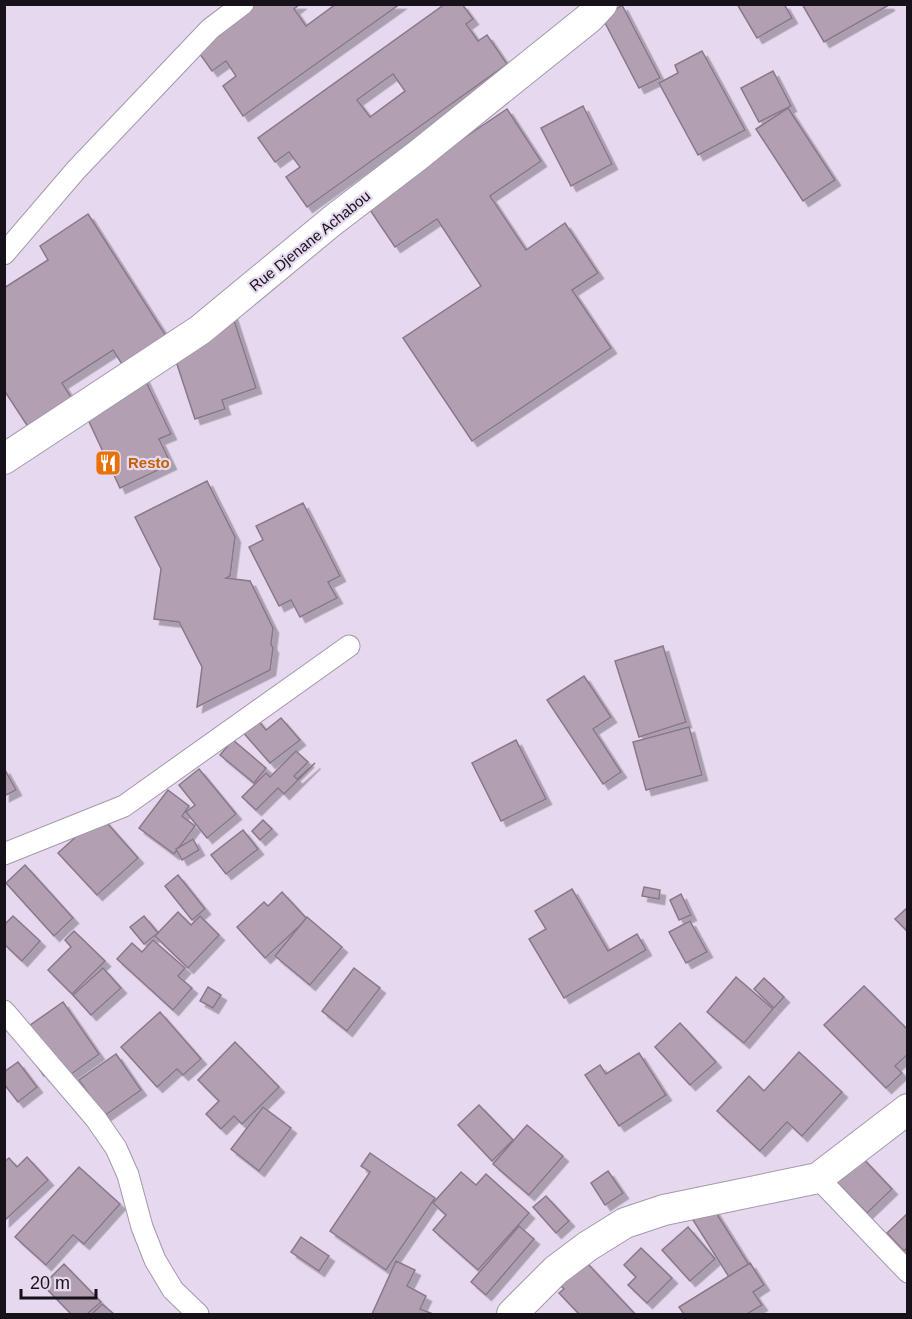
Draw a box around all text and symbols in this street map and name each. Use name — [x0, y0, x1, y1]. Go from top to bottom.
street label: Rue Djenane Achabou — [246, 187, 373, 294]
restaurant icon: Resto — [93, 448, 123, 478]
place label: Resto — [128, 454, 170, 471]
scale bar — [21, 1262, 96, 1300]
text: 20 m — [30, 1273, 70, 1293]

